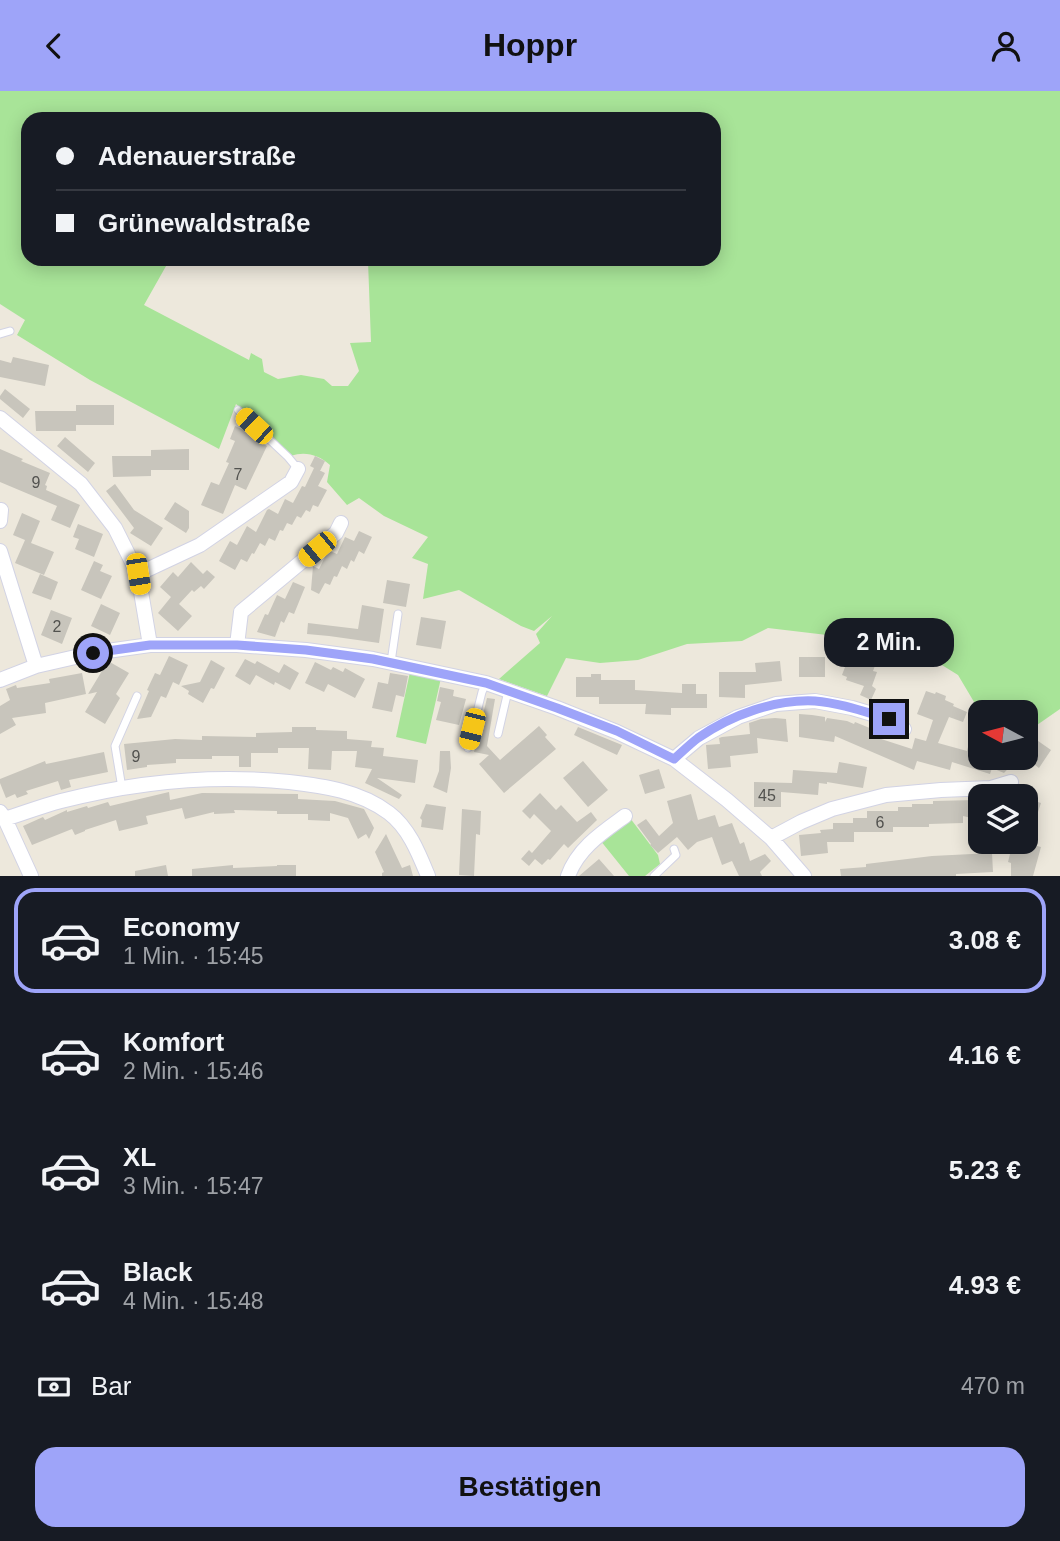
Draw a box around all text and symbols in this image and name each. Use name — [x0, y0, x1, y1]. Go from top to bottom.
icon: back — [35, 27, 73, 65]
text: Hoppr — [483, 27, 577, 63]
icon: person — [987, 27, 1025, 65]
text: Adenauerstraße — [98, 141, 296, 171]
text: Grünewaldstraße — [98, 208, 310, 238]
car — [232, 404, 277, 448]
house number: 7 — [234, 466, 243, 483]
house number: 9 — [32, 474, 41, 491]
car — [295, 527, 340, 571]
car — [125, 552, 152, 596]
callout: 2 Min. — [824, 617, 954, 667]
house number: 2 — [53, 618, 62, 635]
text: 2 Min. — [856, 629, 922, 655]
route start — [77, 637, 109, 669]
north arrow — [968, 700, 1038, 770]
map controls — [968, 700, 1038, 854]
route end — [873, 703, 905, 735]
car — [457, 706, 488, 752]
house number: 9 — [132, 748, 141, 765]
button: layers — [968, 784, 1038, 854]
house number: 45 — [758, 787, 776, 804]
house number: 6 — [876, 814, 885, 831]
icon: car — [39, 909, 102, 972]
text: Economy — [123, 912, 240, 942]
text: 3.08 € — [949, 925, 1021, 955]
text: 1 Min. · 15:45 — [123, 943, 264, 969]
icon: car — [39, 1024, 102, 1087]
text: Komfort — [123, 1027, 224, 1057]
text: 4.16 € — [949, 1040, 1021, 1070]
text: 2 Min. · 15:46 — [123, 1058, 264, 1084]
icon: car — [39, 1139, 102, 1202]
text: XL — [123, 1142, 156, 1172]
text: 5.23 € — [949, 1155, 1021, 1185]
text: 3 Min. · 15:47 — [123, 1173, 264, 1199]
icon: car — [39, 1254, 102, 1317]
text: Black — [123, 1257, 192, 1287]
text: 4.93 € — [949, 1270, 1021, 1300]
text: 4 Min. · 15:48 — [123, 1288, 264, 1314]
icon: cash — [35, 1368, 73, 1406]
text: Bar — [91, 1371, 131, 1401]
text: 470 m — [961, 1373, 1025, 1399]
button: Bestätigen — [35, 1447, 1025, 1527]

